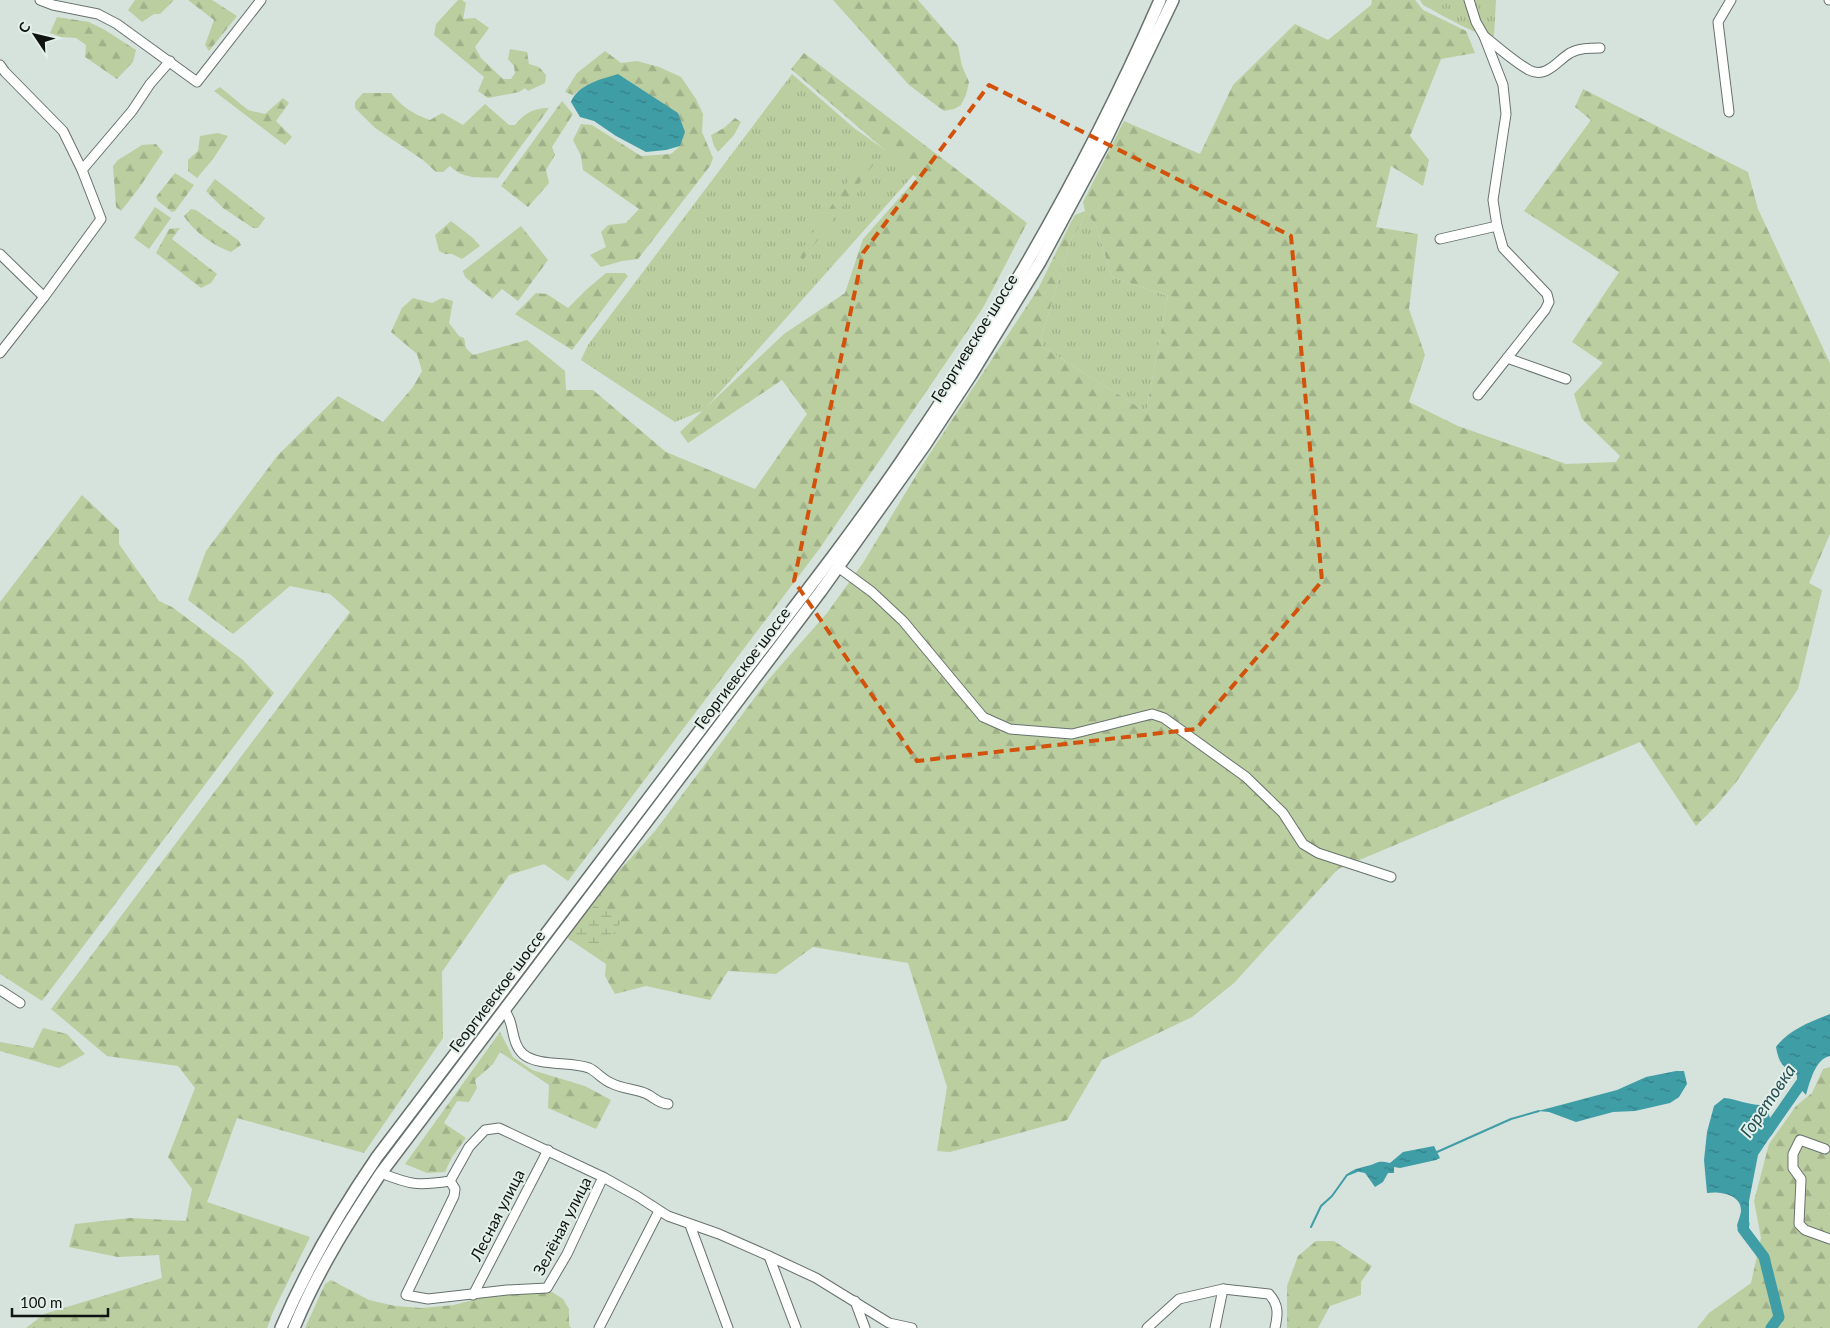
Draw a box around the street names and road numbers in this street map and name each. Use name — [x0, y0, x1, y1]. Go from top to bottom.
street label: Георгиевское шоссе — [926, 270, 1021, 405]
street label: Георгиевское шоссе — [690, 603, 794, 732]
street label: Георгиевское шоссе — [445, 926, 549, 1055]
street label: Лесная улица — [465, 1166, 528, 1265]
street label: Зелёная улица — [529, 1173, 595, 1278]

